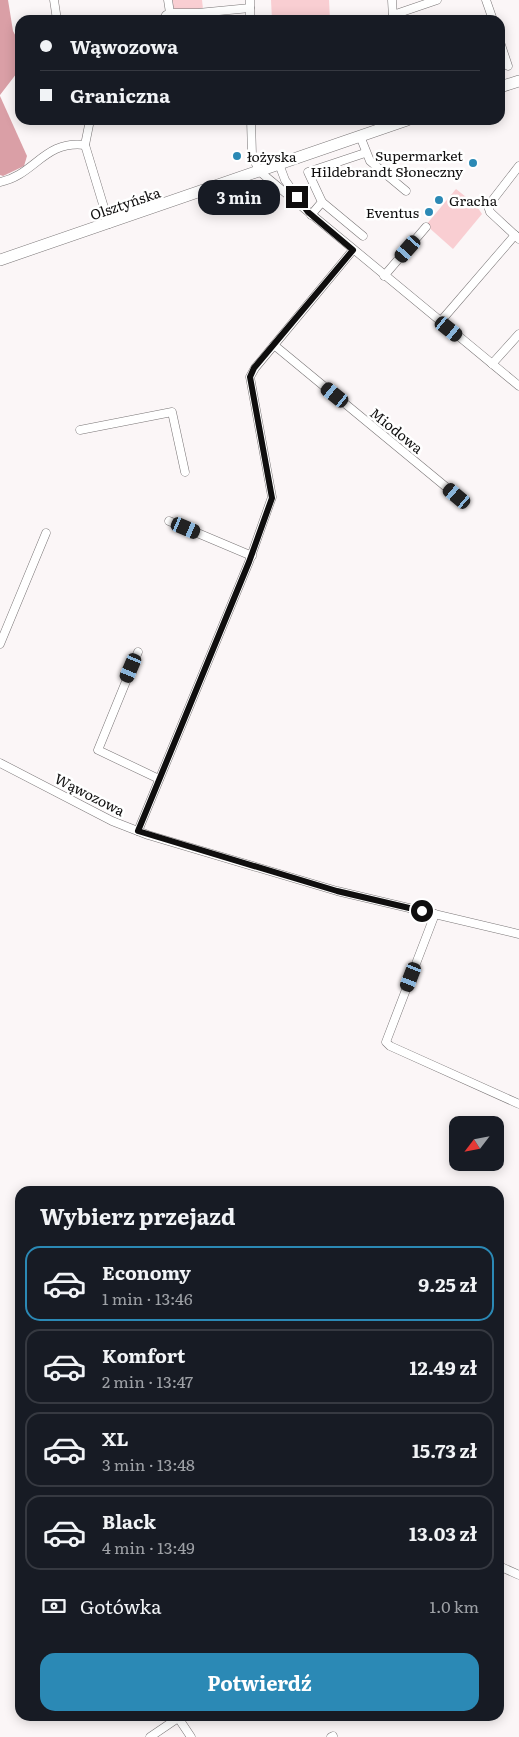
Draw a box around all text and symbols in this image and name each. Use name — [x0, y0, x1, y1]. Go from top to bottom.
text: Wąwozowa — [70, 32, 178, 60]
text: Graniczna — [70, 81, 170, 109]
place label: Supermarket Hildebrandt Słoneczny — [310, 145, 464, 181]
place label: łożyska — [247, 146, 297, 166]
marker: łożyska — [231, 150, 243, 162]
marker: Supermarket Hildebrandt Słoneczny — [467, 157, 479, 169]
callout: 3 min — [197, 180, 280, 214]
street label: Olsztyńska — [87, 181, 163, 224]
text: 3 min — [216, 185, 262, 209]
route end — [286, 186, 308, 208]
place label: Gracha — [449, 190, 498, 210]
marker: Gracha — [433, 194, 445, 206]
place label: Eventus — [366, 202, 419, 222]
marker: Eventus — [423, 206, 435, 218]
car — [392, 233, 423, 265]
car — [432, 314, 465, 344]
car — [318, 380, 351, 410]
street label: Miodowa — [366, 402, 428, 458]
car — [440, 481, 473, 511]
car — [169, 515, 202, 541]
car — [118, 651, 143, 685]
street label: Wąwozowa — [51, 768, 129, 820]
route start — [411, 900, 433, 922]
car — [398, 960, 423, 994]
north arrow — [449, 1116, 504, 1171]
map controls — [449, 1116, 504, 1171]
text: Wybierz przejazd — [40, 1199, 235, 1232]
text: Economy — [102, 1258, 191, 1286]
icon: car — [42, 1261, 87, 1306]
text: 9.25 zł — [418, 1270, 477, 1298]
text: 1 min · 13:46 — [102, 1286, 192, 1310]
text: Komfort — [102, 1341, 185, 1369]
icon: car — [42, 1344, 87, 1389]
text: 12.49 zł — [410, 1353, 477, 1381]
text: 2 min · 13:47 — [102, 1369, 193, 1393]
text: XL — [102, 1424, 129, 1452]
icon: car — [42, 1427, 87, 1472]
text: 15.73 zł — [412, 1436, 477, 1464]
text: 3 min · 13:48 — [102, 1452, 195, 1476]
text: Black — [102, 1507, 156, 1535]
icon: car — [42, 1510, 87, 1555]
text: 13.03 zł — [409, 1519, 477, 1547]
text: 4 min · 13:49 — [102, 1535, 195, 1559]
icon: cash — [40, 1592, 68, 1620]
text: Gotówka — [80, 1592, 161, 1620]
text: 1.0 km — [430, 1594, 479, 1618]
button: Potwierdź — [40, 1653, 479, 1711]

